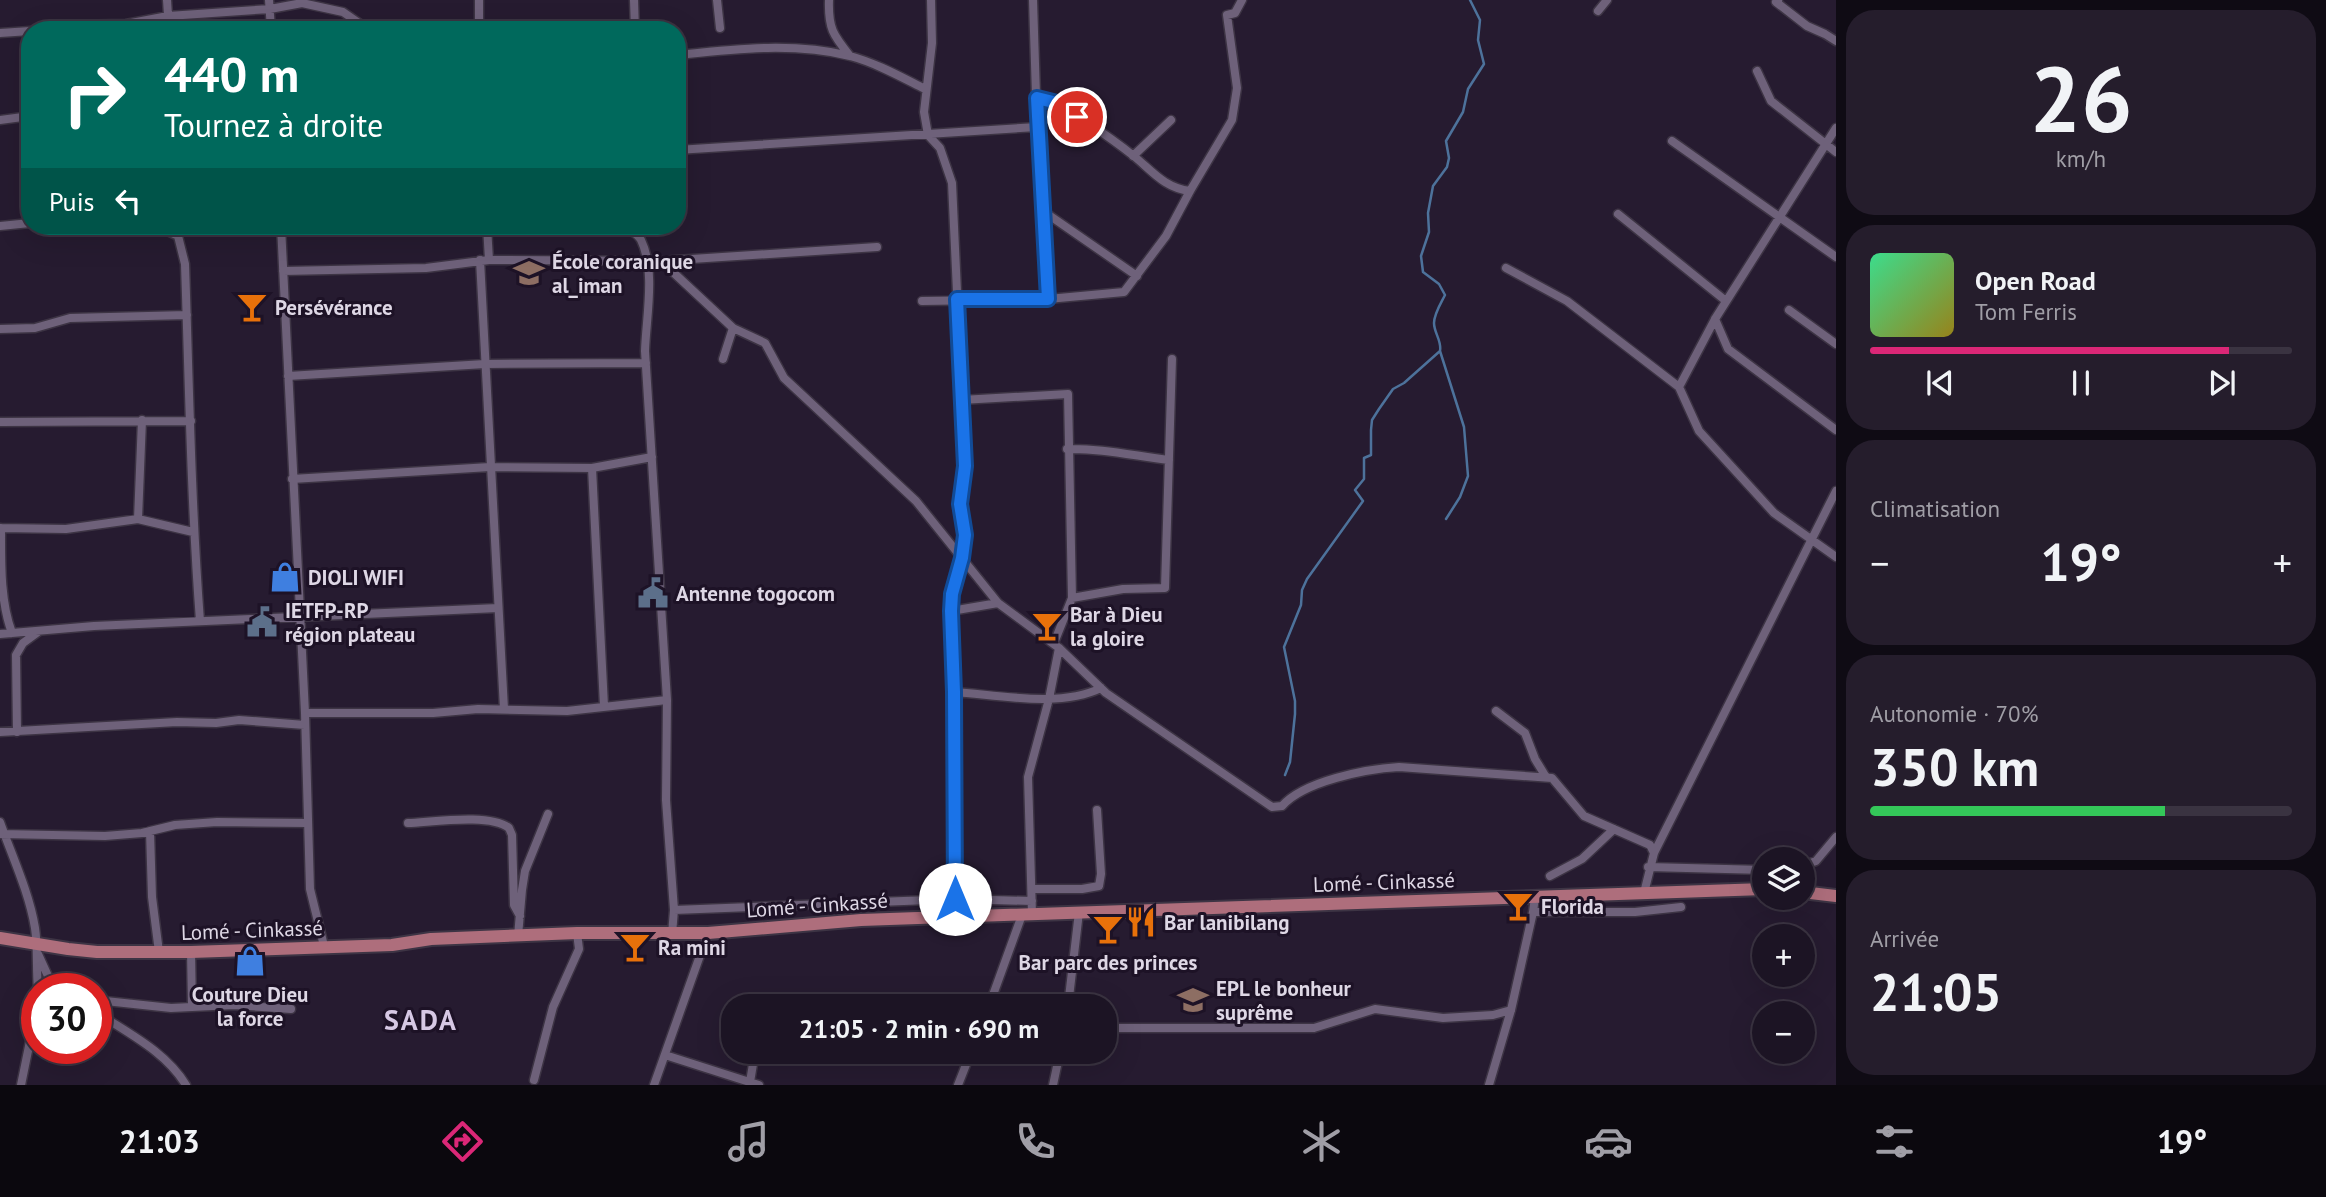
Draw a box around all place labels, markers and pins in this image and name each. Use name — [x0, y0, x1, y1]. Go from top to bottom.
pin — [1047, 87, 1107, 147]
place label: École coranique al_iman — [552, 248, 693, 299]
school or university icon: École coranique al_iman — [512, 256, 546, 290]
bar icon: Persévérance — [235, 290, 269, 324]
place label: Persévérance — [275, 294, 393, 321]
shop icon: DIOLI WIFI — [268, 560, 302, 594]
place label: DIOLI WIFI — [308, 564, 404, 591]
public building icon: Antenne togocom — [636, 576, 670, 610]
place label: Antenne togocom — [676, 580, 835, 607]
place label: IETFP-RP région plateau — [285, 597, 415, 648]
place label: Bar à Dieu la gloire — [1070, 601, 1162, 652]
public building icon: IETFP-RP région plateau — [245, 605, 279, 639]
bar icon: Bar à Dieu la gloire — [1030, 609, 1064, 643]
bar icon: Florida — [1501, 889, 1535, 923]
place label: Florida — [1541, 893, 1604, 920]
restaurant icon: Bar lanibilang — [1124, 905, 1158, 939]
place label: Bar lanibilang — [1164, 909, 1289, 936]
bar icon: Bar parc des princes — [1091, 912, 1125, 946]
bar icon: Ra mini — [618, 930, 652, 964]
place label: Ra mini — [658, 934, 726, 961]
shop icon: Couture Dieu la force — [233, 944, 267, 978]
place label: Bar parc des princes — [1019, 949, 1198, 976]
place label: EPL le bonheur suprême — [1216, 975, 1352, 1026]
place label: Couture Dieu la force — [192, 981, 308, 1032]
school or university icon: EPL le bonheur suprême — [1176, 983, 1210, 1017]

